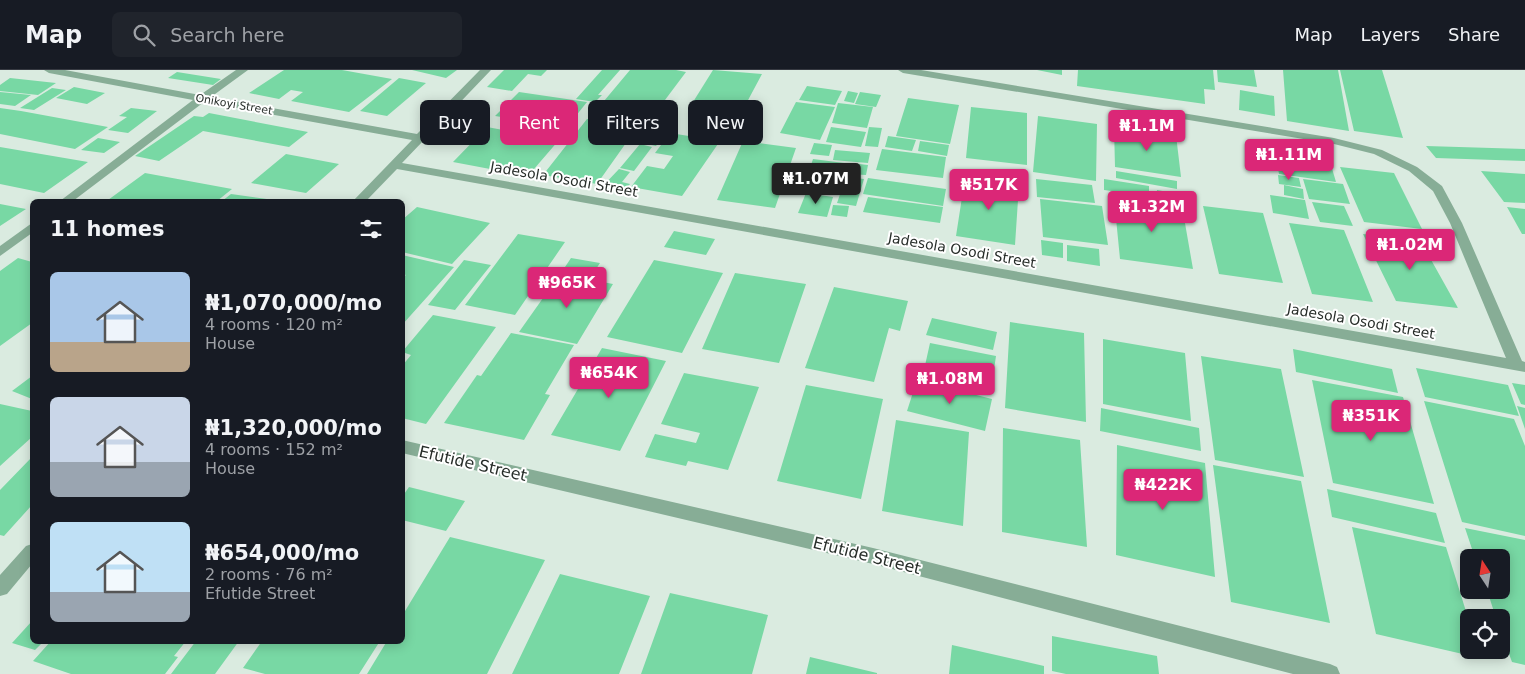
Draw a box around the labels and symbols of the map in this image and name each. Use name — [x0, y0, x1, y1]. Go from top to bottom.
street label: Onikoyi Street — [194, 91, 274, 118]
pin: ₦1.1M — [1112, 109, 1182, 152]
pin: ₦1.11M — [1248, 138, 1330, 181]
street label: Jadesola Osodi Street — [488, 158, 640, 200]
pin: ₦1.07M — [775, 162, 857, 205]
pin: ₦517K — [954, 168, 1024, 211]
pin: ₦1.32M — [1111, 190, 1193, 233]
pin: ₦1.02M — [1369, 228, 1451, 271]
street label: Jadesola Osodi Street — [886, 229, 1038, 271]
pin: ₦965K — [532, 266, 602, 309]
street label: Jadesola Osodi Street — [1285, 300, 1437, 342]
pin: ₦654K — [574, 356, 644, 399]
pin: ₦1.08M — [909, 362, 991, 405]
pin: ₦351K — [1336, 400, 1406, 442]
street label: Efutide Street — [417, 442, 529, 485]
pin: ₦422K — [1128, 468, 1198, 511]
street label: Efutide Street — [811, 533, 923, 578]
north arrow — [1460, 549, 1510, 599]

